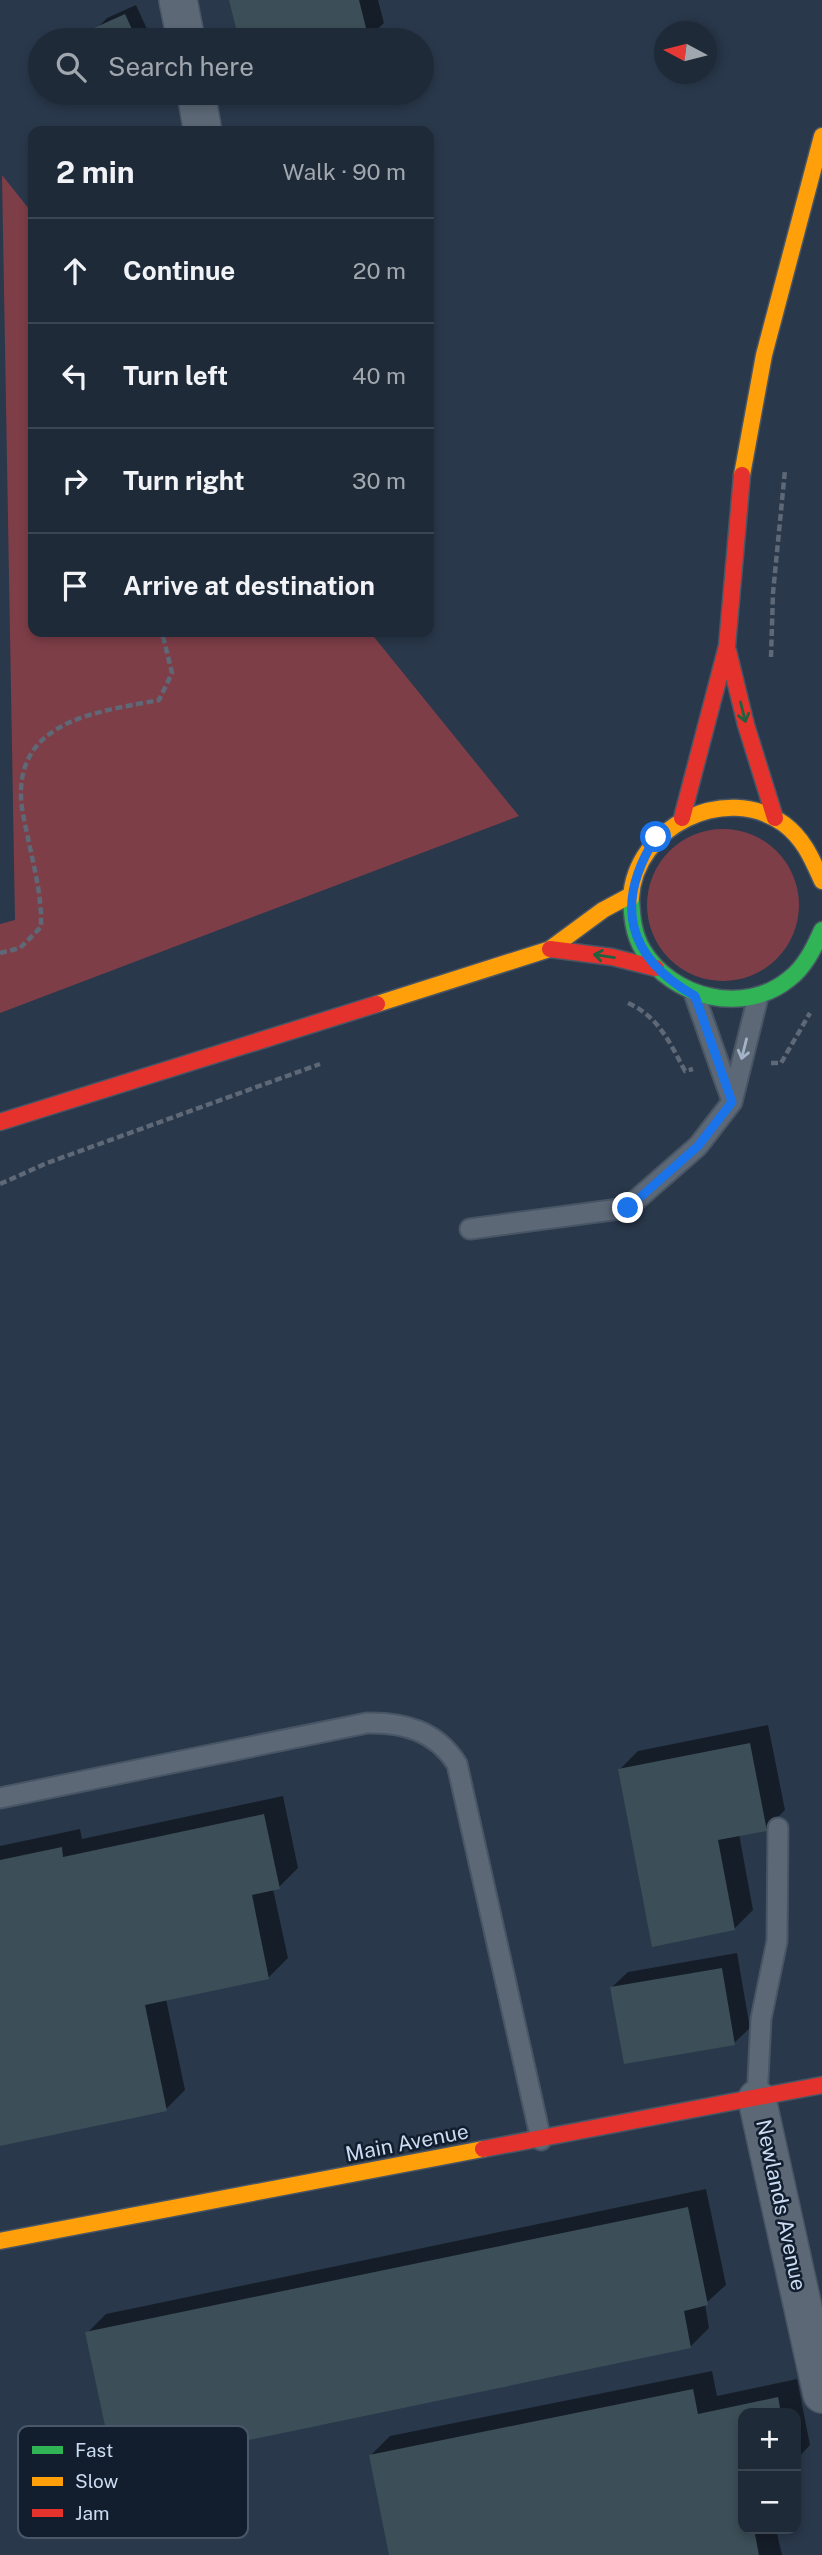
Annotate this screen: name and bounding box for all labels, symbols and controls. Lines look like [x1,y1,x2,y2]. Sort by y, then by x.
north arrow [654,21,717,84]
search box [28,28,434,105]
icon: search [52,48,90,86]
text: Search here [108,51,254,82]
text: 2 min [56,154,135,190]
text: Walk · 90 m [283,158,406,185]
icon: ahead [56,252,94,290]
text: Continue [123,255,235,286]
text: 20 m [353,257,406,284]
icon: left [56,357,94,395]
text: Turn left [123,360,228,391]
text: 40 m [352,362,406,389]
icon: right [56,462,94,500]
text: Turn right [123,465,245,496]
text: 30 m [352,467,406,494]
icon: arrive [56,567,94,605]
text: Arrive at destination [123,570,375,601]
one-way arrow [736,700,750,723]
route start [640,821,671,852]
one-way arrow [593,950,615,963]
one-way arrow [737,1037,750,1060]
route end [612,1192,643,1223]
street label: Newlands Avenue [751,2117,812,2293]
street label: Main Avenue [343,2118,471,2167]
map controls [738,2408,801,2534]
button: + [738,2408,801,2471]
legend [18,2426,248,2538]
text: Fast [75,2439,113,2461]
text: Slow [75,2470,119,2492]
button: − [738,2471,801,2534]
text: Jam [75,2502,109,2524]

